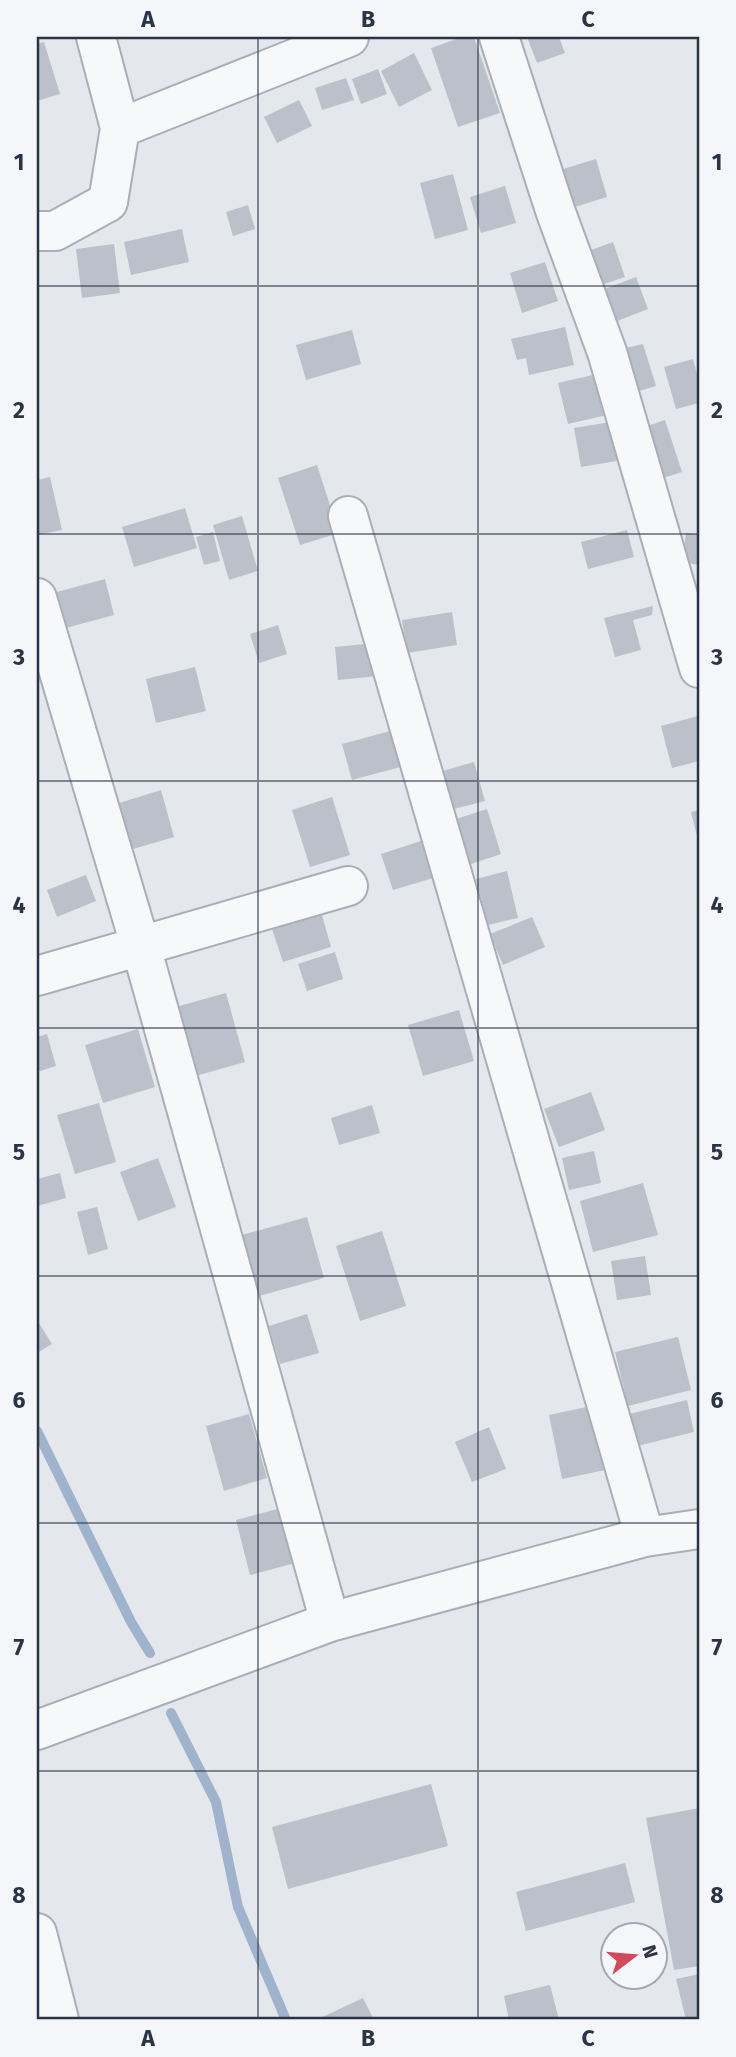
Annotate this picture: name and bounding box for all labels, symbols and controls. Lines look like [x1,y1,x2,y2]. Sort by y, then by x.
text: A [140,5,155,33]
text: B [361,5,375,33]
text: C [581,5,595,33]
text: 1 [14,148,24,176]
text: 1 [712,148,722,176]
text: 2 [13,396,25,424]
text: 2 [711,396,723,424]
text: 3 [12,643,25,671]
text: 3 [710,643,723,671]
text: 4 [13,891,26,919]
text: 4 [711,891,724,919]
text: 5 [13,1138,25,1166]
text: 5 [711,1138,723,1166]
text: 6 [13,1386,26,1414]
text: 6 [711,1386,724,1414]
text: 7 [14,1633,25,1661]
text: 7 [712,1633,723,1661]
text: 8 [12,1881,26,1909]
text: 8 [710,1881,724,1909]
north arrow [600,1920,670,1990]
text: N [637,1942,663,1961]
text: A [140,2024,155,2052]
text: B [361,2024,375,2052]
text: C [581,2024,595,2052]

